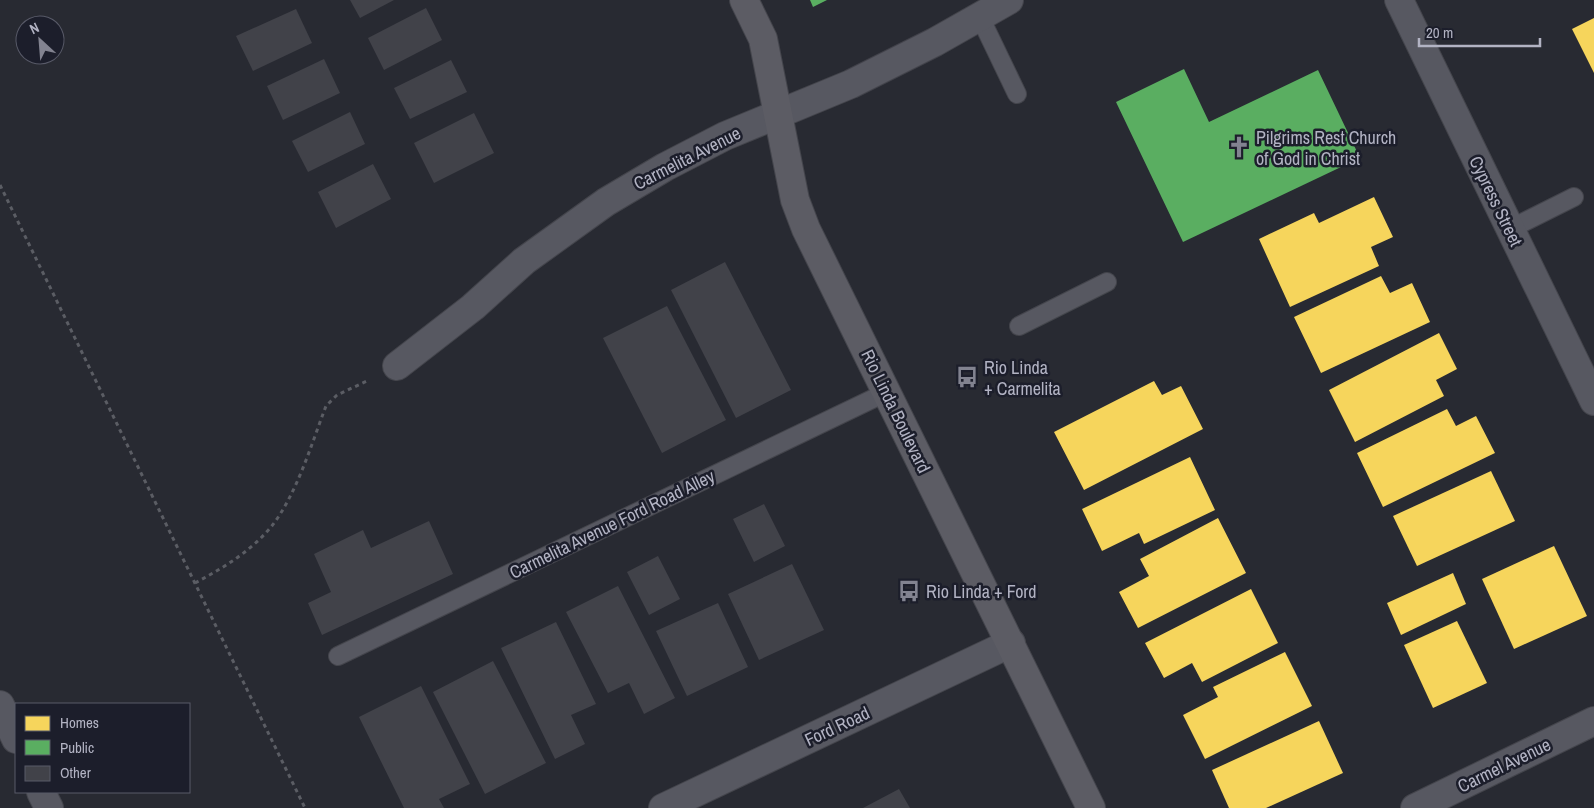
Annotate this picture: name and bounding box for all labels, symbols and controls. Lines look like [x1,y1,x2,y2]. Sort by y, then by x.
north arrow [15,15,65,65]
scale bar [1419,15,1540,47]
text: N [27,18,42,38]
text: 20 m [1426,22,1453,43]
street label: Carmelita Avenue [629,120,745,196]
place label: Pilgrims Rest Church of God in Christ [1256,125,1396,171]
church icon: Pilgrims Rest Church of God in Christ [1226,134,1252,160]
street label: Cypress Street [1463,152,1529,250]
street label: Rio Linda Boulevard [855,345,937,477]
place label: Rio Linda + Carmelita [984,355,1061,401]
bus stop icon: Rio Linda + Carmelita [954,364,980,390]
street label: Carmelita Avenue Ford Road Alley [505,463,719,585]
bus stop icon: Rio Linda + Ford [896,578,922,604]
place label: Rio Linda + Ford [926,579,1036,604]
street label: Ford Road [800,700,874,752]
legend [15,703,190,793]
text: Homes [60,712,99,733]
street label: Carmel Avenue [1453,732,1555,798]
text: Public [60,737,94,758]
text: Other [60,762,91,783]

